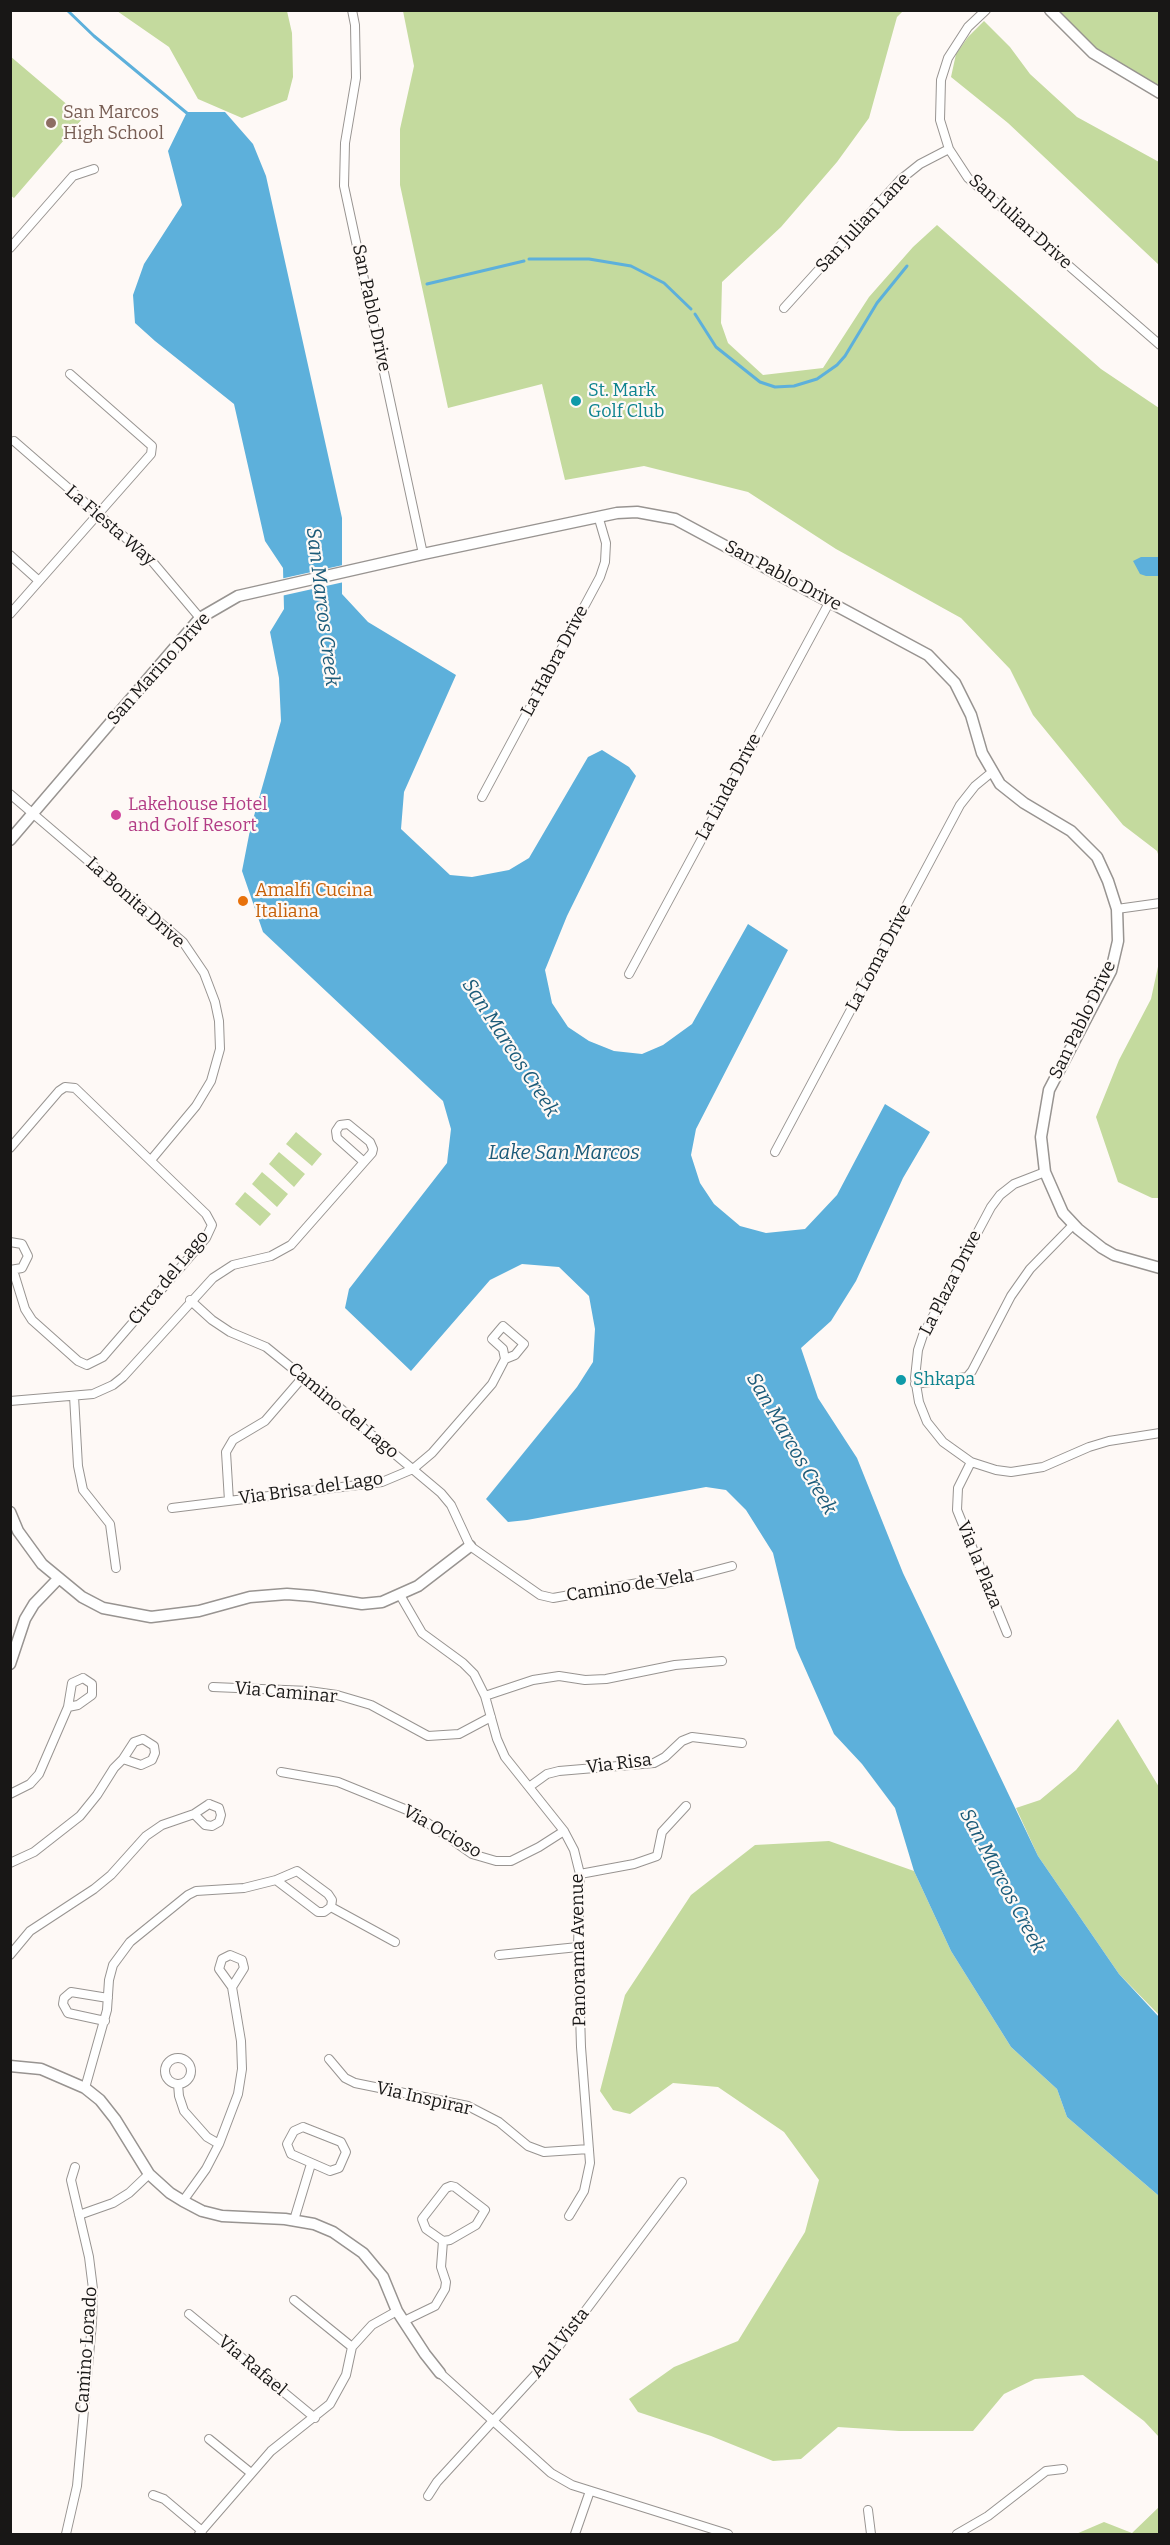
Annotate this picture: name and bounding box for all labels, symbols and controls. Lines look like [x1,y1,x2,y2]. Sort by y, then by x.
place label: San Marcos High School [63,102,164,144]
marker: San Marcos High School [44,116,58,130]
street label: San Julian Lane [811,169,915,277]
street label: San Julian Drive [964,170,1076,274]
street label: San Pablo Drive [347,243,395,373]
place label: St. Mark Golf Club [588,380,664,422]
marker: St. Mark Golf Club [569,394,583,408]
street label: La Fiesta Way [61,481,159,571]
water label: San Marcos Creek [300,526,344,688]
street label: San Pablo Drive [721,536,845,616]
street label: La Habra Drive [517,602,593,720]
street label: San Marino Drive [103,608,215,730]
street label: La Linda Drive [692,730,766,844]
place label: Lakehouse Hotel and Golf Resort [128,794,267,836]
marker: Lakehouse Hotel and Golf Resort [109,808,123,822]
street label: La Bonita Drive [81,853,189,953]
place label: Amalfi Cucina Italiana [255,880,373,922]
marker: Amalfi Cucina Italiana [236,894,250,908]
street label: La Loma Drive [842,901,916,1015]
street label: San Pablo Drive [1045,957,1121,1083]
water label: San Marcos Creek [456,974,564,1122]
water label: Lake San Marcos [488,1141,640,1165]
street label: Circa del Lago [124,1226,214,1330]
street label: La Plaza Drive [915,1227,987,1339]
street label: Camino del Lago [283,1358,403,1464]
water label: San Marcos Creek [741,1369,841,1519]
place label: Shkapa [913,1369,975,1391]
marker: Shkapa [894,1373,908,1387]
street label: Via Brisa del Lago [237,1468,385,1510]
street label: Via la Plaza [952,1518,1006,1612]
street label: Camino de Vela [565,1565,695,1607]
street label: Via Caminar [234,1678,338,1708]
street label: Via Risa [585,1749,653,1779]
street label: Via Ocioso [399,1801,485,1863]
water label: San Marcos Creek [954,1805,1050,1957]
street label: Panorama Avenue [567,1873,591,2027]
street label: Via Inspirar [374,2077,474,2121]
street label: Camino Lorado [72,2286,102,2414]
street label: Azul Vista [526,2304,594,2382]
street label: Via Rafael [213,2331,291,2401]

